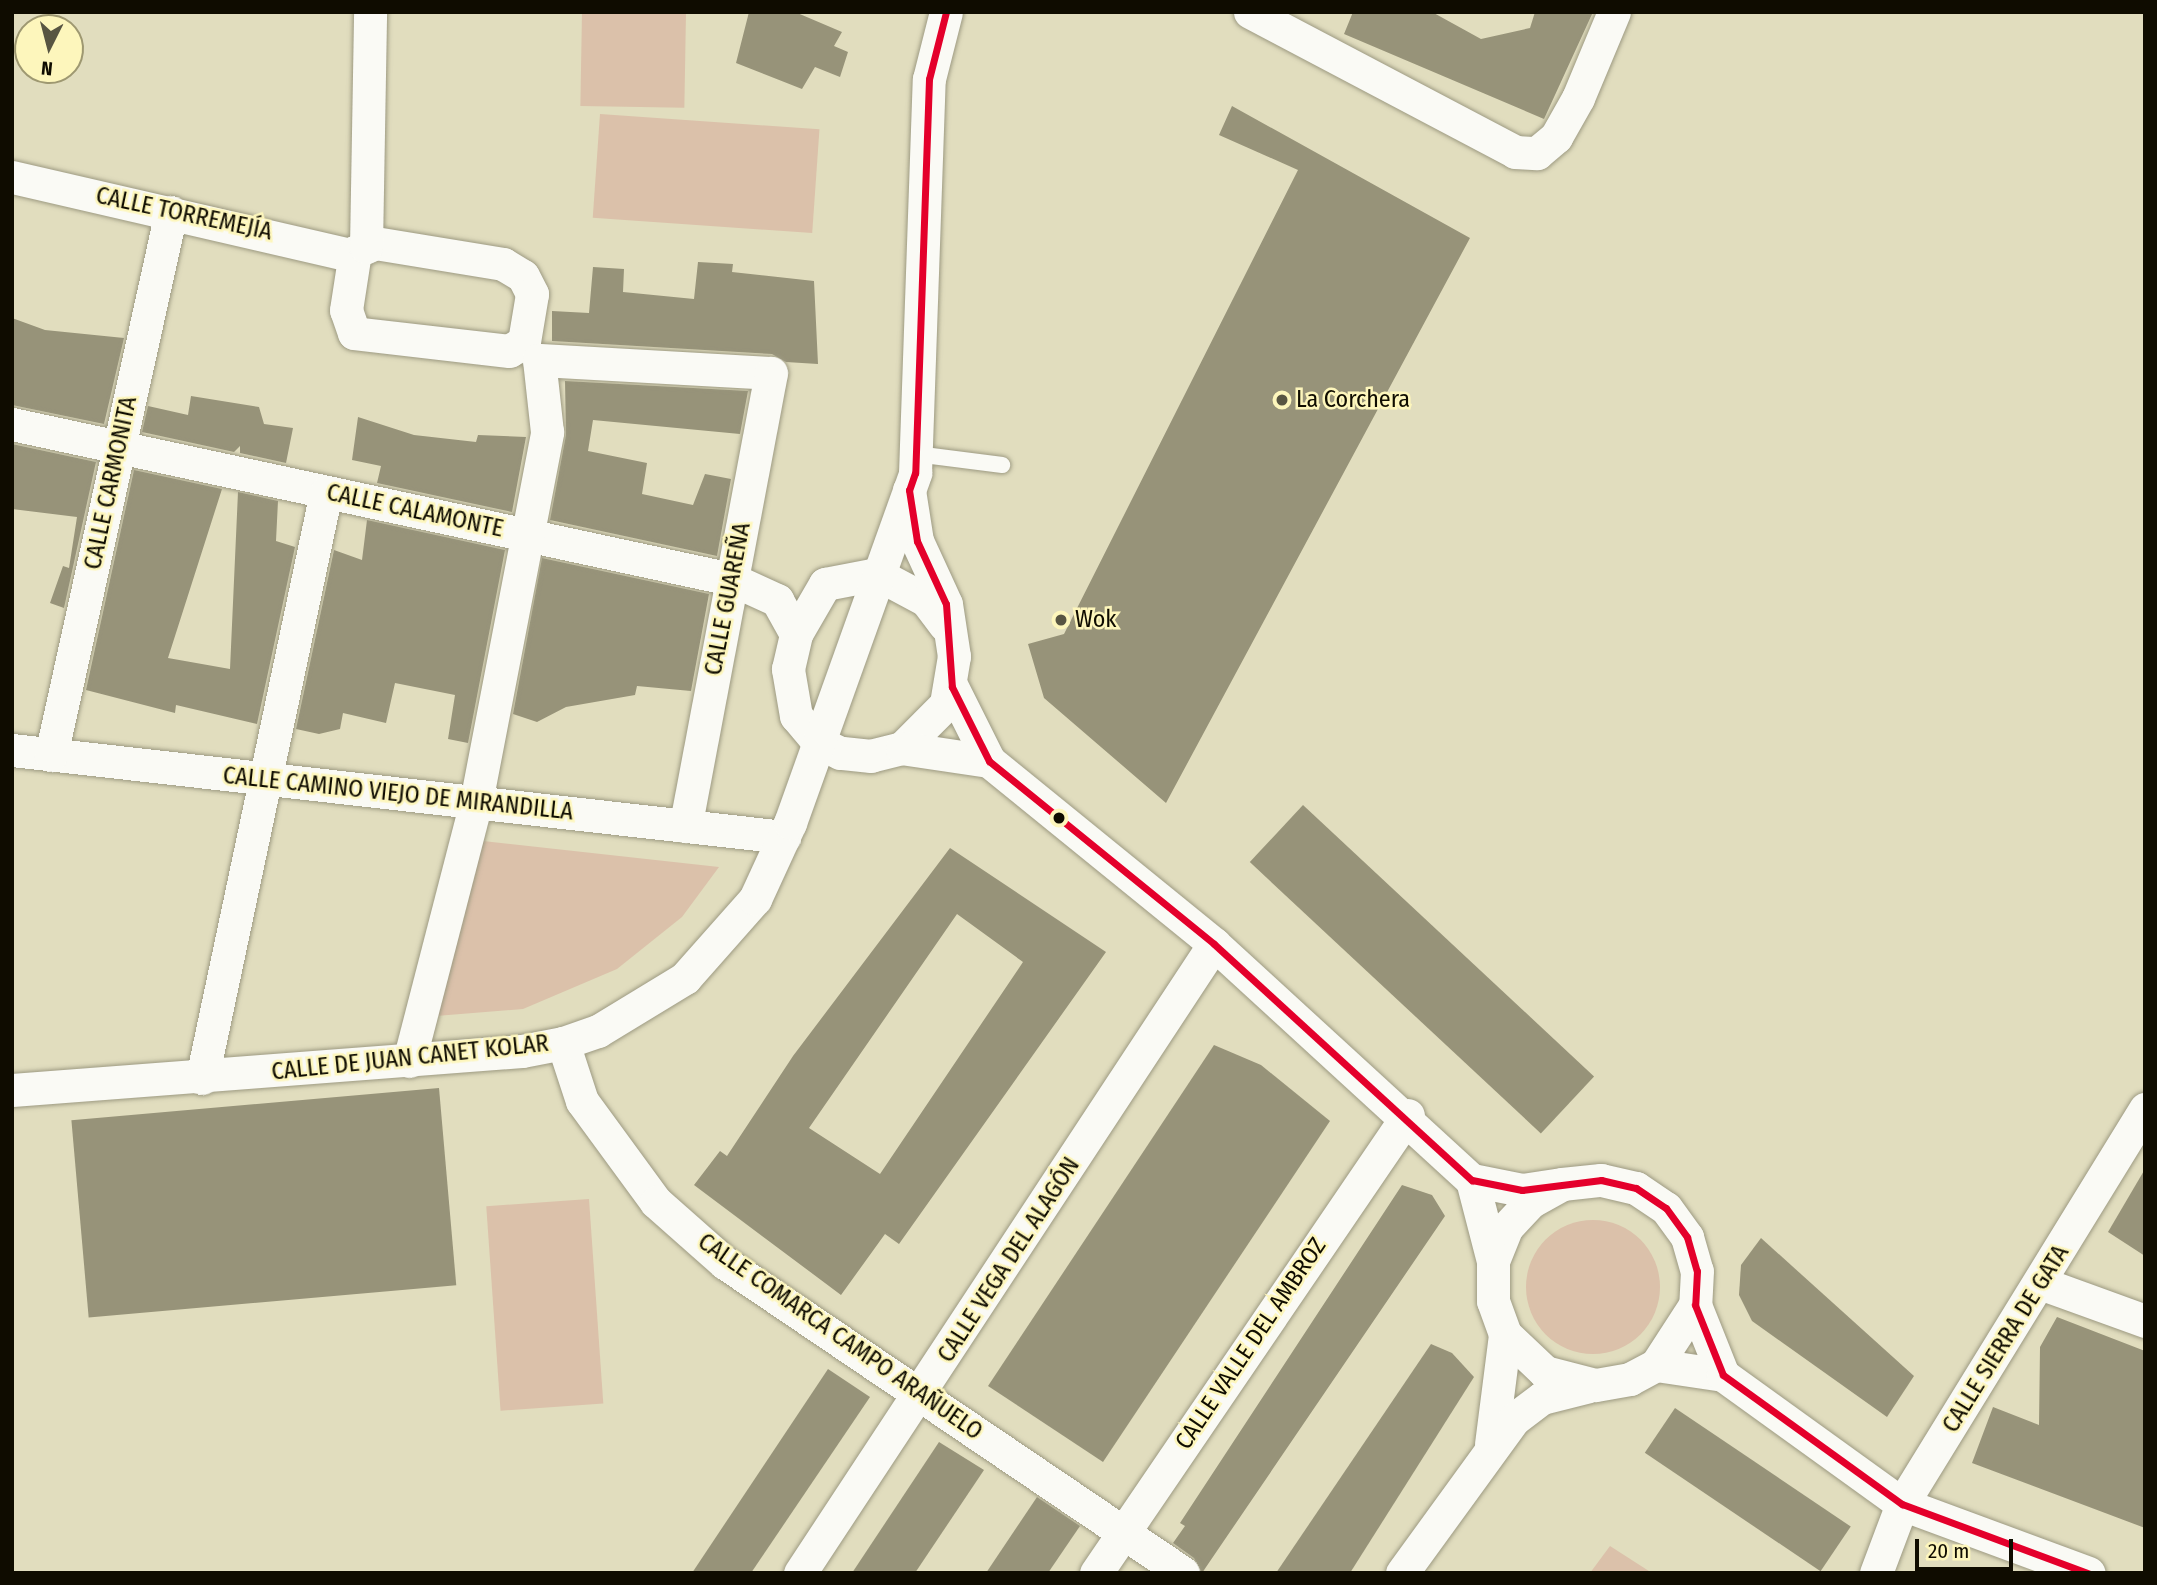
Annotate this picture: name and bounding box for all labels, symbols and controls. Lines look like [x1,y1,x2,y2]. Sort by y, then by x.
north arrow [14,14,84,84]
text: N [40,56,54,80]
street label: CALLE TORREMEJÍA [93,181,275,247]
place label: La Corchera [1296,386,1410,414]
marker: La Corchera [1274,392,1290,408]
street label: CALLE CARMONITA [79,394,143,572]
street label: CALLE CALAMONTE [324,478,506,544]
street label: CALLE GUAREÑA [699,520,757,678]
place label: Wok [1075,606,1117,634]
marker: Wok [1053,612,1069,628]
street label: CALLE CAMINO VIEJO DE MIRANDILLA [222,761,574,827]
unlabelled marker [1052,811,1066,825]
street label: CALLE DE JUAN CANET KOLAR [270,1029,550,1087]
street label: CALLE VEGA DEL ALAGÓN [932,1152,1086,1368]
street label: CALLE COMARCA CAMPO ARAÑUELO [692,1228,988,1446]
street label: CALLE VALLE DEL AMBROZ [1170,1233,1332,1455]
street label: CALLE SIERRA DE GATA [1937,1240,2075,1438]
scale bar [1919,1526,2017,1570]
text: 20 m [1928,1538,1969,1564]

